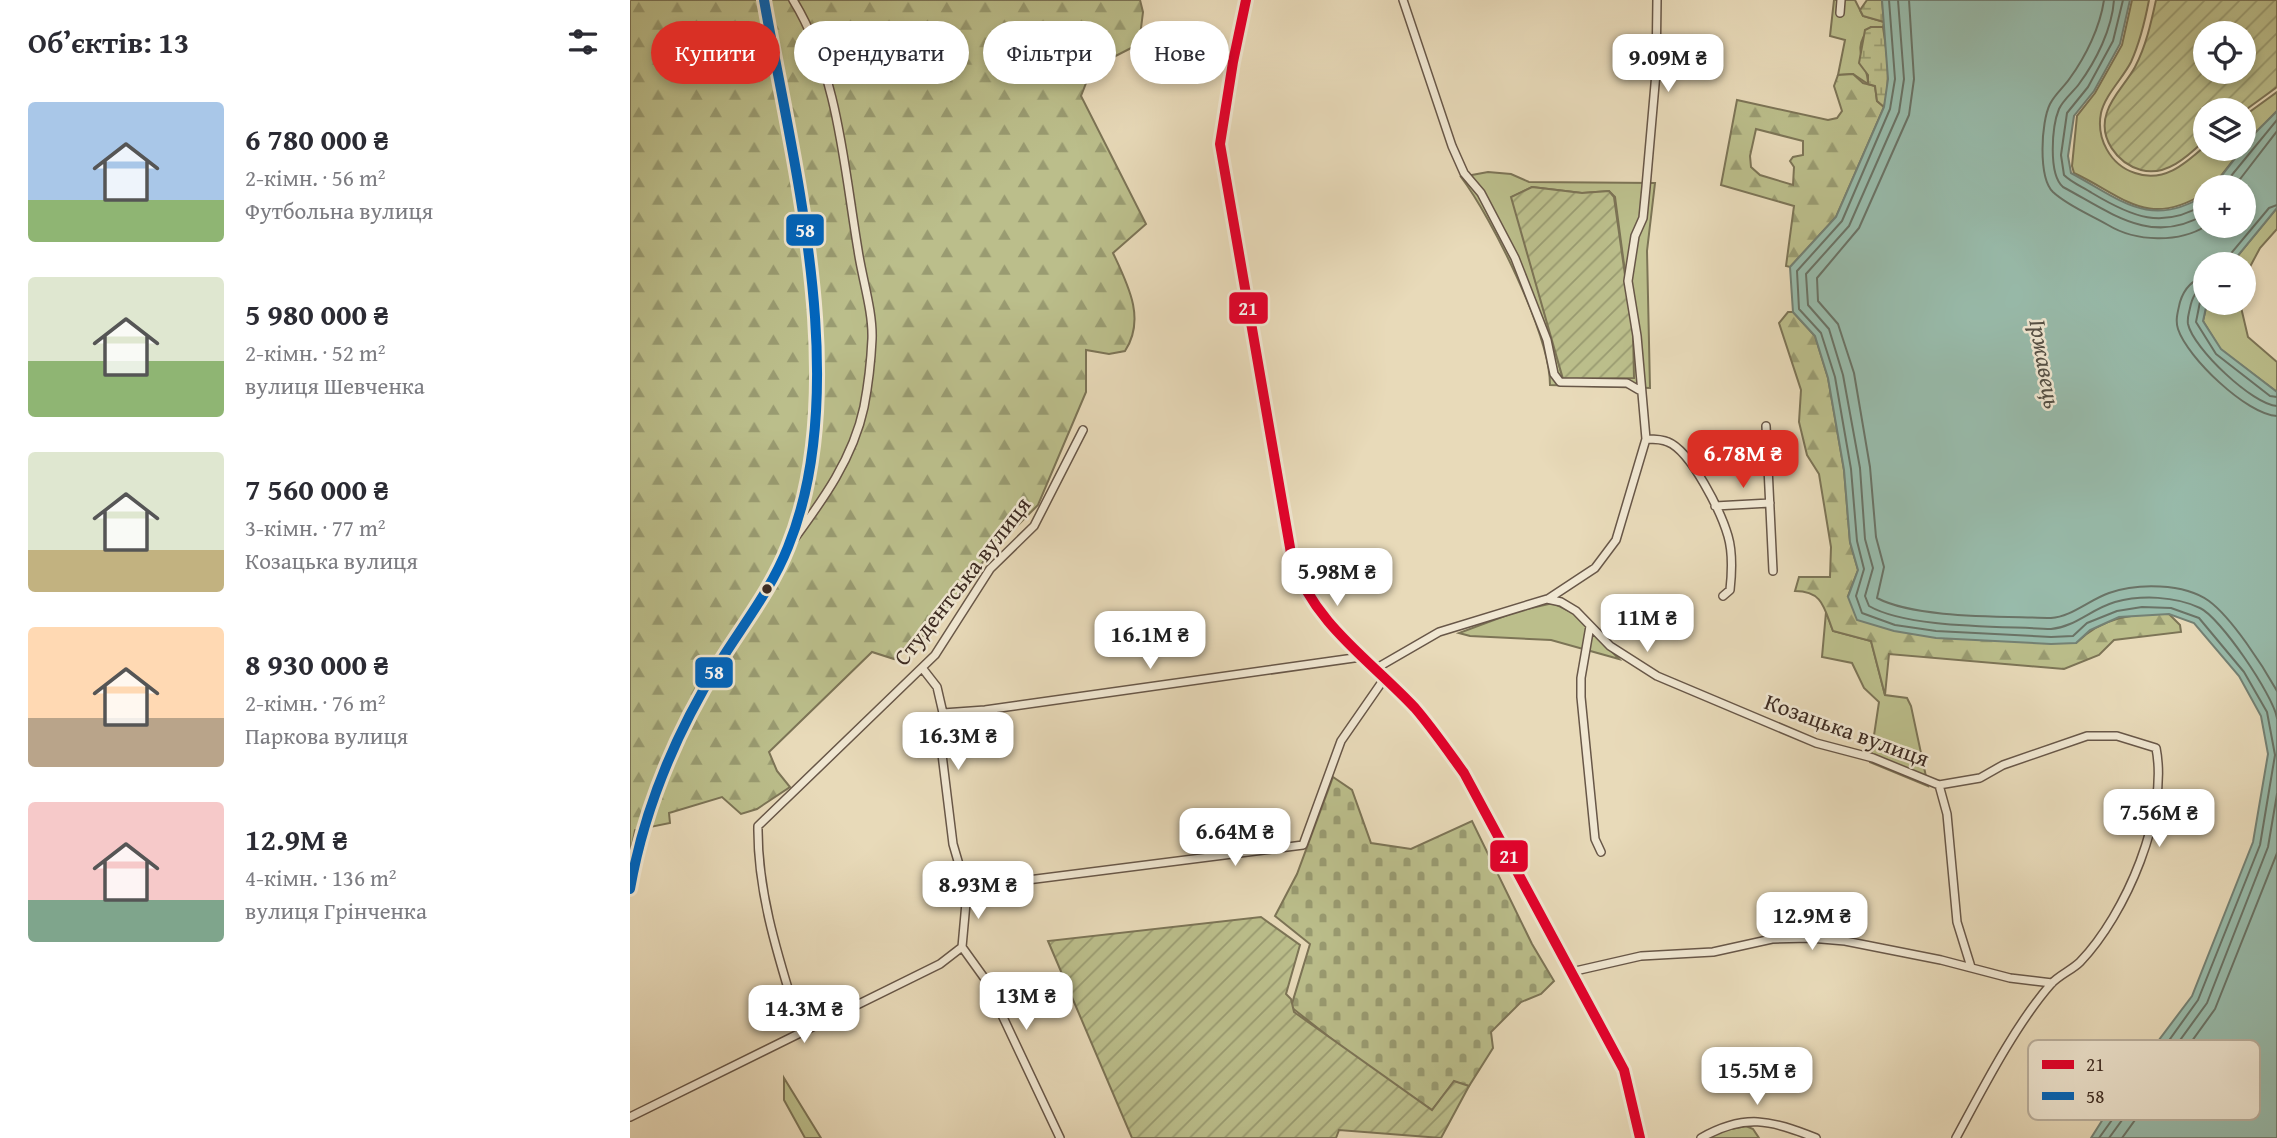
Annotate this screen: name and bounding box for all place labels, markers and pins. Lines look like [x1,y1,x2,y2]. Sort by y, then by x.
pin: 9.09M ₴ [1603,34,1733,94]
pin: 6.78M ₴ [1678,430,1808,490]
pin: 5.98M ₴ [1272,548,1402,608]
unlabelled marker [760,582,774,596]
pin: 11M ₴ [1598,594,1696,654]
pin: 16.1M ₴ [1085,612,1215,671]
pin: 16.3M ₴ [893,712,1023,772]
pin: 7.56M ₴ [2094,790,2224,849]
pin: 6.64M ₴ [1170,808,1300,868]
pin: 8.93M ₴ [913,862,1043,921]
pin: 12.9M ₴ [1747,892,1877,952]
pin: 13M ₴ [977,972,1075,1032]
pin: 14.3M ₴ [739,986,869,1045]
pin: 15.5M ₴ [1692,1048,1822,1107]

